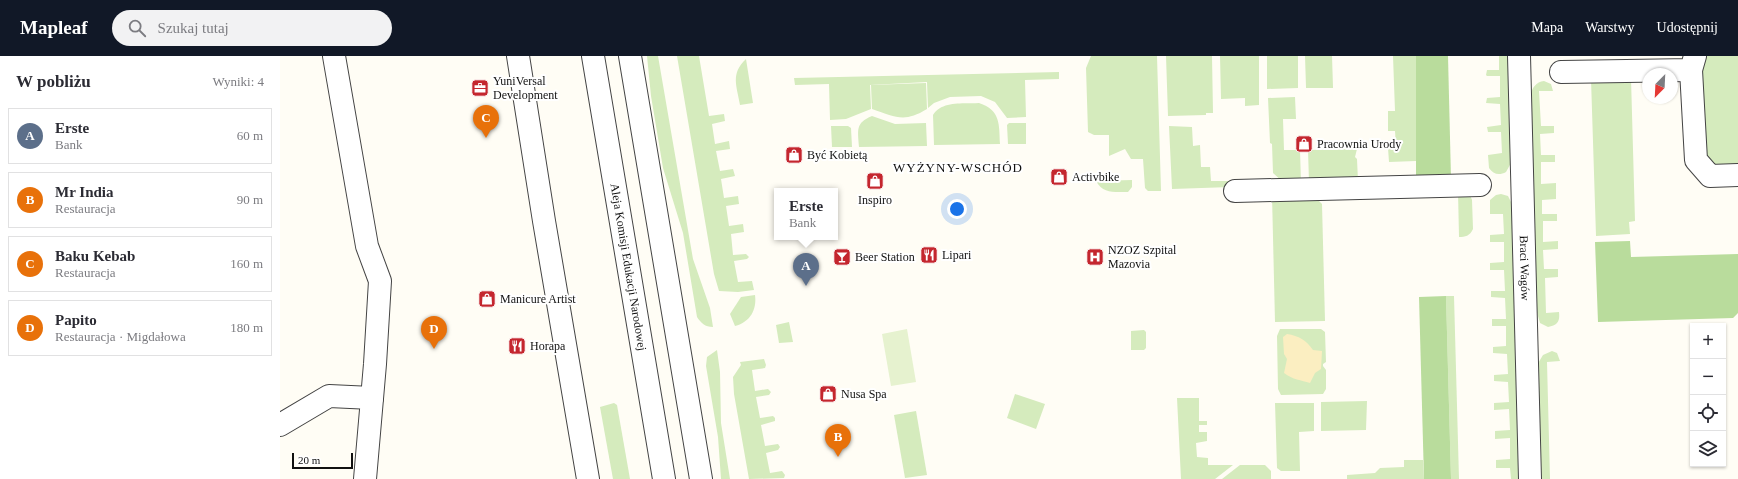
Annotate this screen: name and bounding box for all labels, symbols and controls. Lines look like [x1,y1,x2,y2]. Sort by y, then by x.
search box [112,10,392,46]
text: Mapleaf [20,17,88,38]
icon: search [126,17,148,39]
text: Szukaj tutaj [158,20,229,36]
text: Mapa [1531,20,1563,35]
text: Warstwy [1585,20,1635,35]
text: Udostępnij [1657,20,1718,35]
north arrow [1642,68,1678,104]
text: W pobliżu [16,72,91,91]
text: Wyniki: 4 [212,74,264,89]
place label: YuniVersal Development [493,74,558,102]
office icon: YuniVersal Development [470,78,490,98]
pin: C [473,105,499,138]
text: Erste [55,120,89,136]
text: A [25,128,35,143]
text: 60 m [237,128,263,143]
shop icon: Pracownia Urody [1294,134,1314,154]
text: Bank [55,137,82,152]
place label: Pracownia Urody [1317,137,1401,151]
shop icon: Być Kobietą [784,145,804,165]
place label: Być Kobietą [807,148,868,162]
district label: WYŻYNY-WSCHÓD [893,160,1023,175]
shop icon: Activbike [1049,167,1069,187]
place label: Activbike [1072,170,1119,184]
shop icon: Inspiro [865,171,885,191]
street label: Aleja Komisji Edukacji Narodowej [607,182,649,352]
text: Mr India [55,184,113,200]
popup [774,188,838,240]
text: B [26,192,34,207]
text: 90 m [237,192,263,207]
place label: Inspiro [858,193,892,207]
text: Erste [789,198,823,214]
your location [947,199,967,219]
text: Restauracja [55,201,116,216]
text: Bank [789,215,816,230]
street label: Braci Wagów [1517,235,1532,301]
place label: NZOZ Szpital Mazovia [1108,243,1177,271]
restaurant icon: Lipari [919,245,939,265]
bar icon: Beer Station [832,247,852,267]
hospital icon: NZOZ Szpital Mazovia [1085,247,1105,267]
text: Baku Kebab [55,248,135,264]
place label: Lipari [942,248,972,262]
place label: Beer Station [855,250,915,264]
pin: A [793,253,819,286]
text: C [25,256,35,271]
text: 160 m [230,256,263,271]
text: Restauracja [55,265,116,280]
shop icon: Manicure Artist [477,289,497,309]
place label: Manicure Artist [500,292,576,306]
text: Papito [55,312,97,328]
pin: D [421,316,447,349]
text: D [25,320,35,335]
text: 180 m [230,320,263,335]
map controls [1690,323,1726,467]
button: + [1690,323,1726,359]
text: Restauracja · Migdałowa [55,329,186,344]
restaurant icon: Horapa [507,336,527,356]
place label: Horapa [530,339,566,353]
button: − [1690,359,1726,395]
shop icon: Nusa Spa [818,384,838,404]
place label: Nusa Spa [841,387,887,401]
button: locate [1690,395,1726,431]
pin: B [825,424,851,457]
button: layers [1690,431,1726,467]
scale bar [292,451,353,470]
text: 20 m [298,454,320,466]

